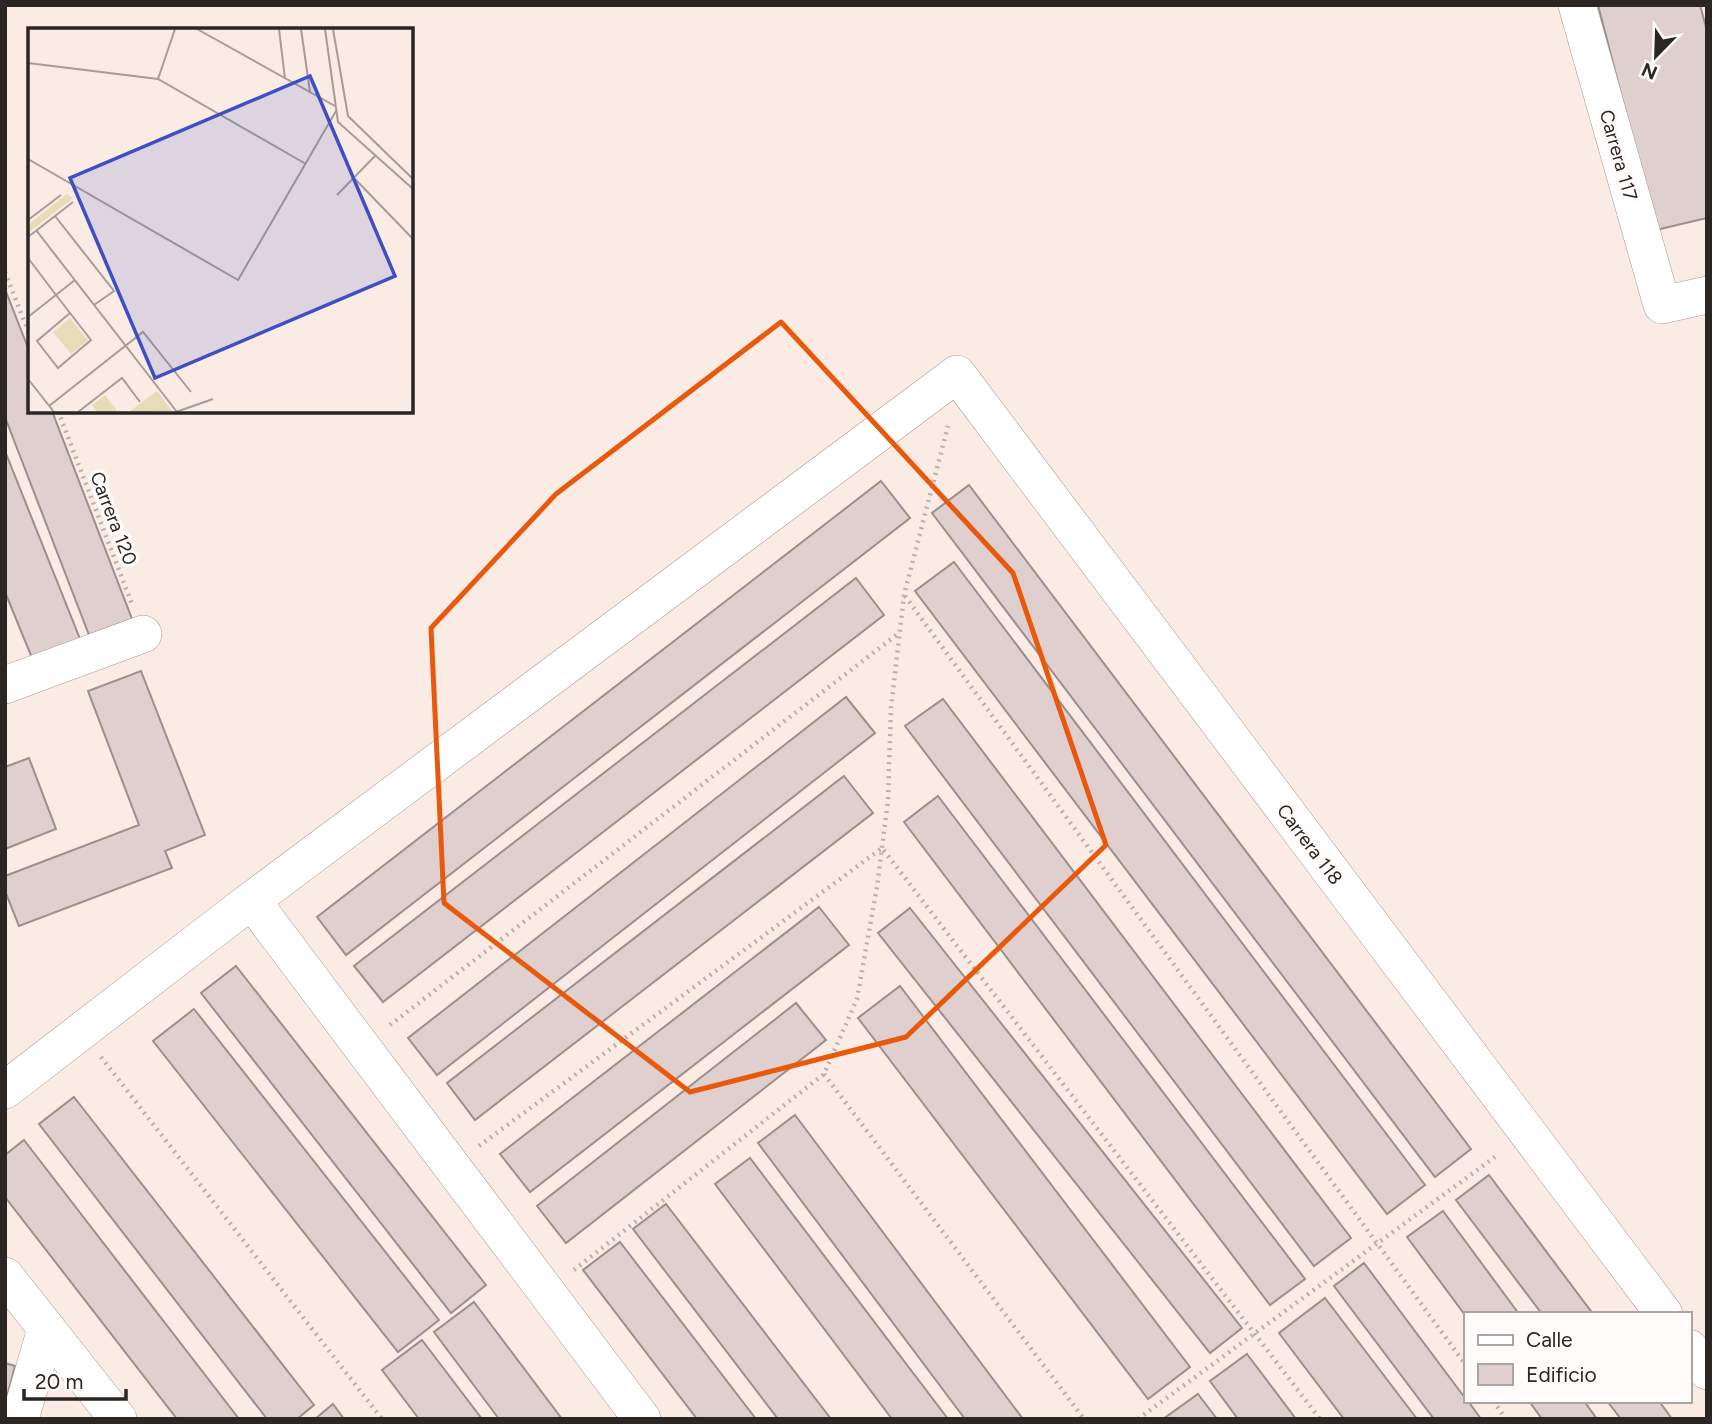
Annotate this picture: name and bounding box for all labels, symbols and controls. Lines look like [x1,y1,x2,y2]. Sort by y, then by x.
north arrow [1621,21,1691,91]
inset map [28,28,413,413]
text: N [1638,58,1661,85]
street label: Carrera 117 [1595,107,1642,203]
street label: Carrera 120 [85,468,142,568]
street label: Carrera 118 [1272,800,1347,889]
legend [1464,1312,1691,1403]
text: Calle [1526,1327,1573,1352]
scale bar [24,1358,126,1402]
text: Edificio [1526,1362,1597,1387]
text: 20 m [35,1369,83,1394]

